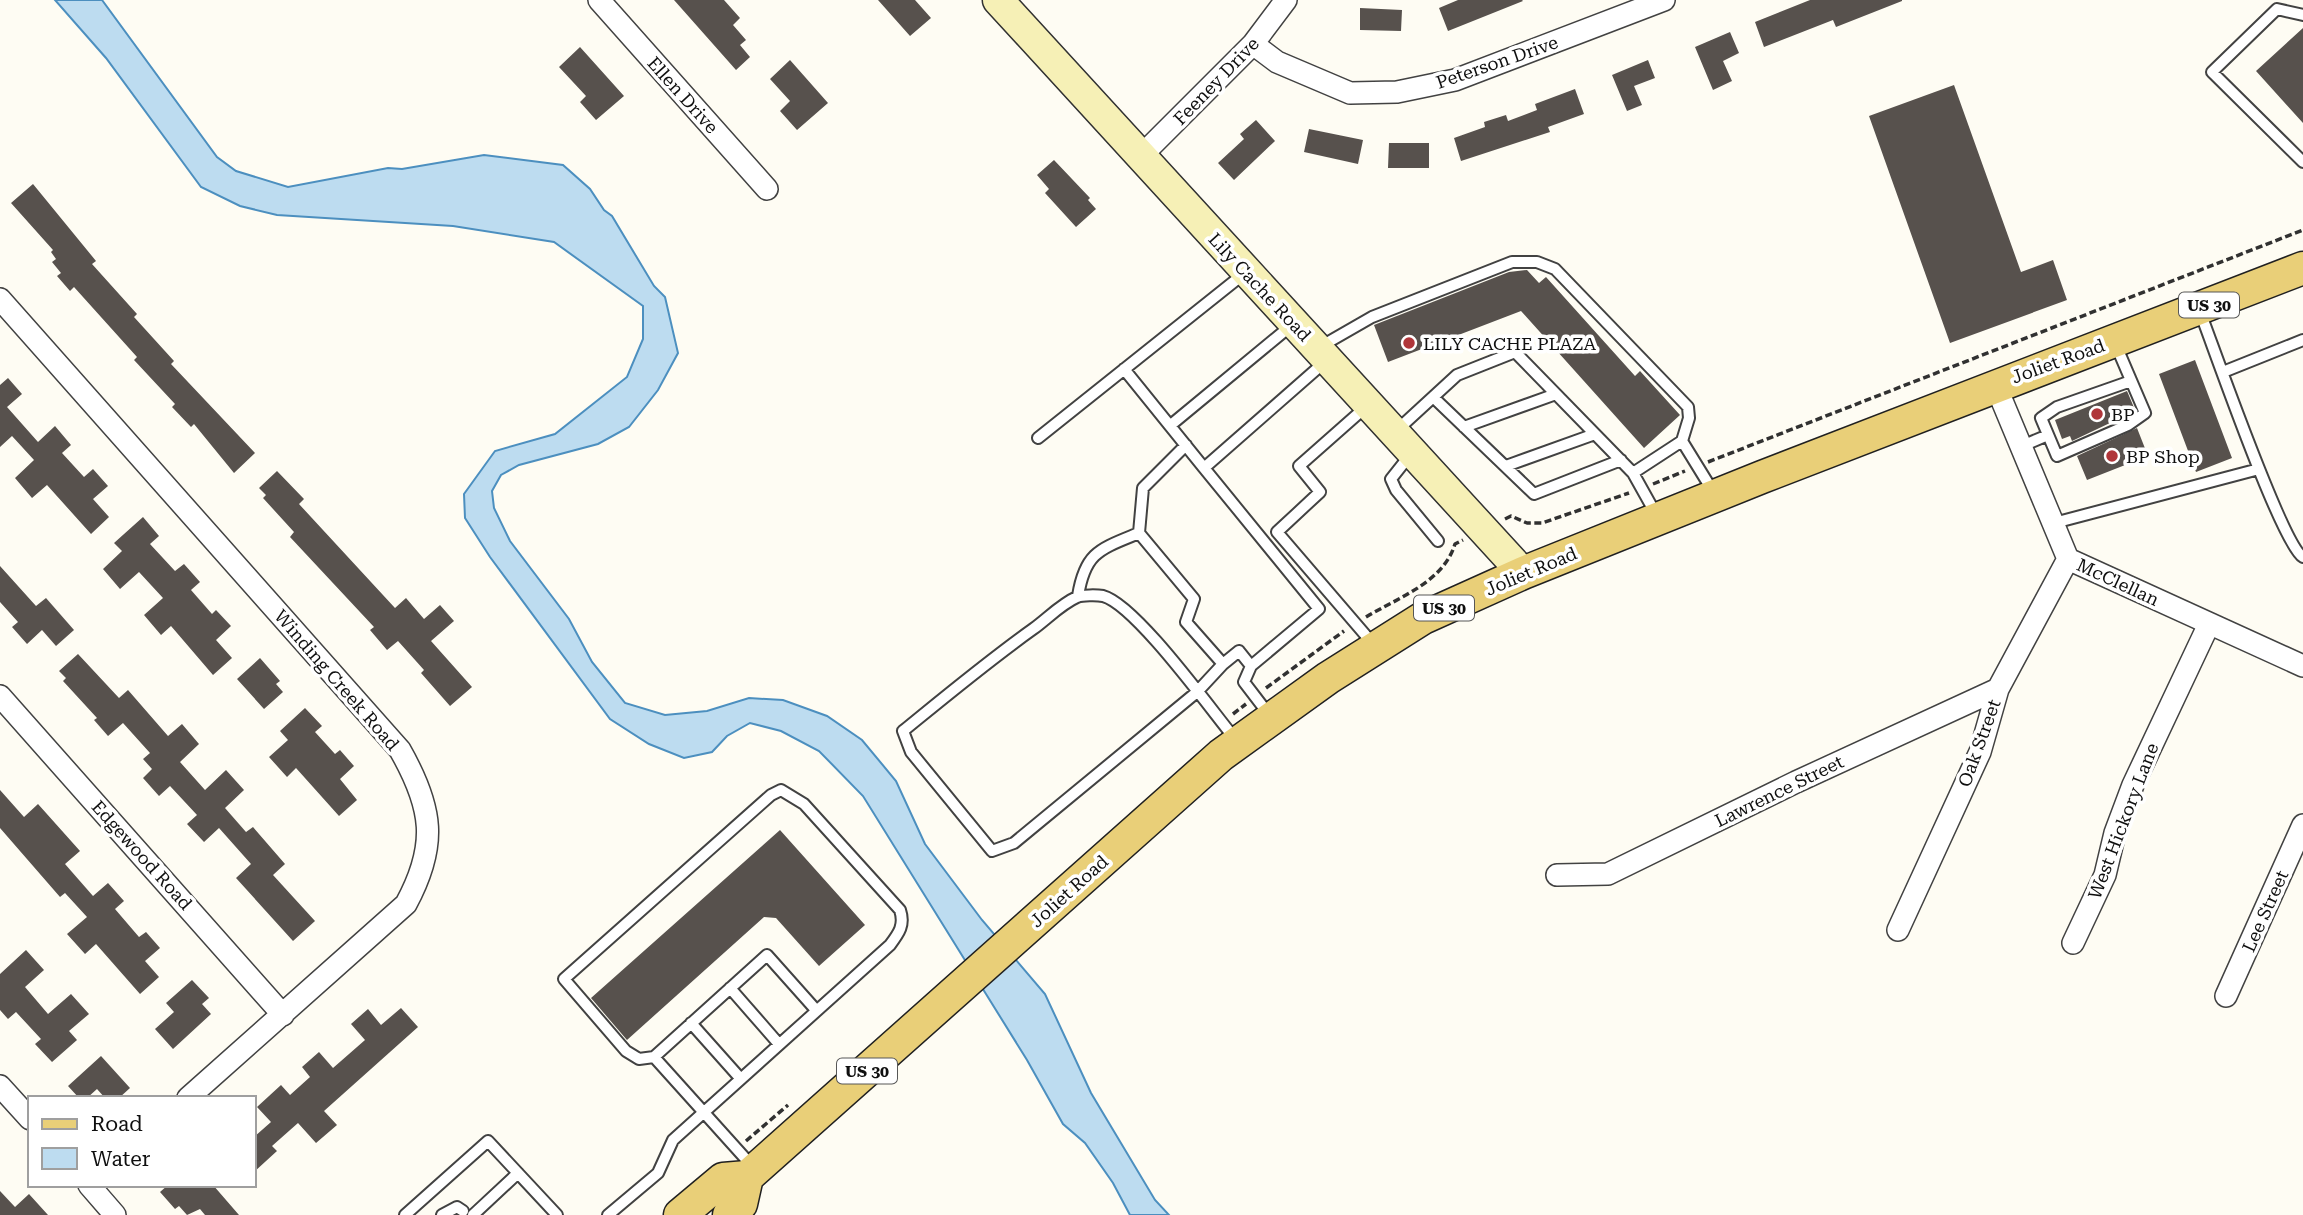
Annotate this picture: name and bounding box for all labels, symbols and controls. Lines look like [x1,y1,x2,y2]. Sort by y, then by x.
street label: Peterson Drive [1433,31,1561,93]
street label: Feeney Drive [1169,33,1263,129]
street label: Ellen Drive [643,52,723,138]
street label: Lily Cache Road [1204,228,1316,346]
road number: US 30 [2179,292,2239,318]
place label: LILY CACHE PLAZA [1423,333,1597,354]
street label: Joliet Road [2009,334,2108,388]
marker: LILY CACHE PLAZA [1401,335,1417,351]
place label: BP [2111,404,2135,425]
marker: BP [2089,406,2105,422]
place label: BP Shop [2126,446,2200,467]
marker: BP Shop [2104,448,2120,464]
street label: Joliet Road [1482,542,1580,600]
street label: McClellan [2074,554,2163,610]
road number: US 30 [1414,596,1474,621]
street label: Winding Creek Road [270,605,404,755]
street label: Oak Street [1953,696,2005,790]
street label: West Hickory Lane [2084,740,2162,902]
street label: Lawrence Street [1711,751,1847,831]
street label: Edgewood Road [87,796,197,914]
street label: Joliet Road [1026,850,1113,931]
street label: Lee Street [2238,867,2292,955]
road number: US 30 [837,1058,897,1084]
legend [28,1096,256,1187]
text: Road [91,1112,143,1136]
text: Water [91,1147,151,1171]

